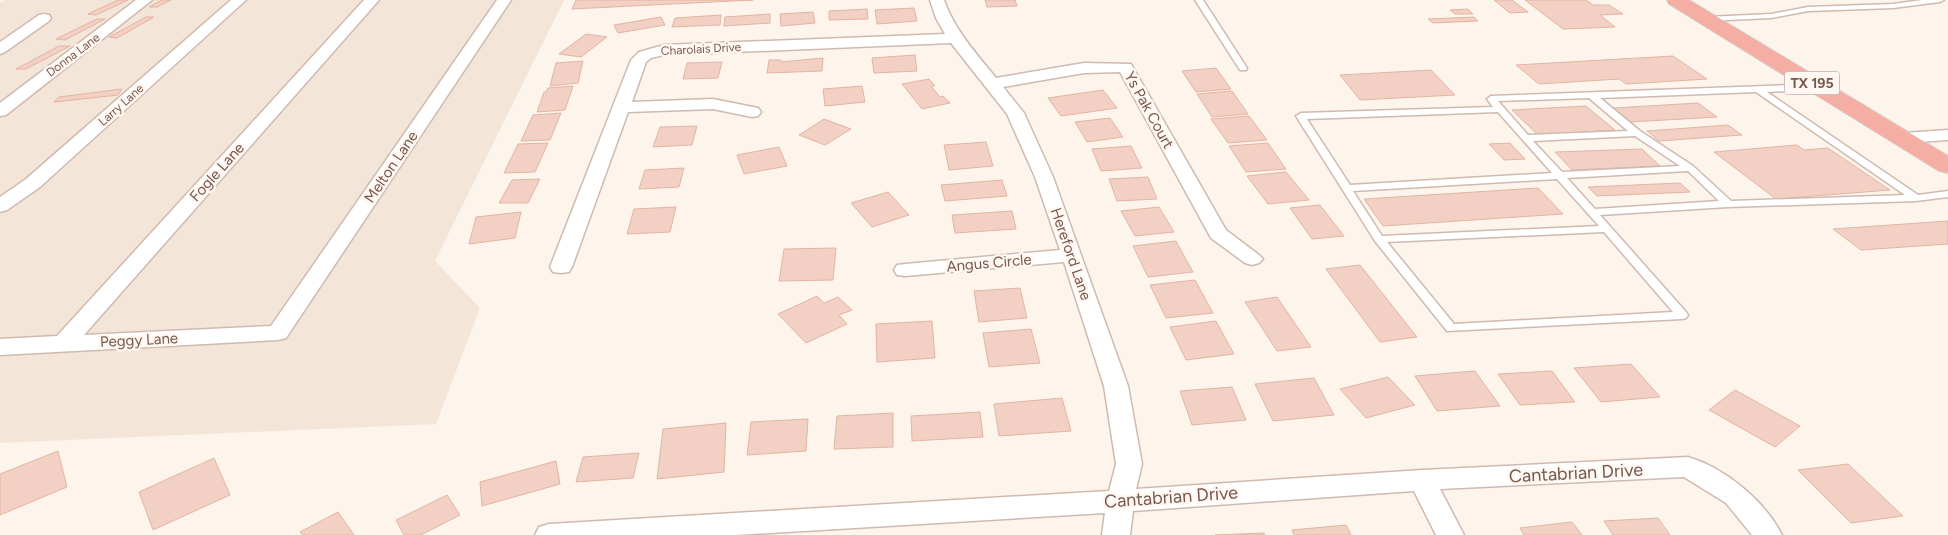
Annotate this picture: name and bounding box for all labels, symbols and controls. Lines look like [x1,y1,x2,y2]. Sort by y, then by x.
street label: Donna Lane [44,30,103,80]
street label: Charolais Drive [661,40,742,58]
street label: Ys Pak Court [1120,68,1178,152]
road number: TX 195 [1784,72,1840,95]
street label: Larry Lane [96,81,147,129]
street label: Melton Lane [360,128,422,206]
street label: Fogle Lane [186,139,248,205]
street label: Hereford Lane [1047,205,1095,303]
street label: Angus Circle [946,250,1032,276]
street label: Peggy Lane [100,329,178,351]
street label: Cantabrian Drive [1508,458,1644,487]
street label: Cantabrian Drive [1103,481,1239,513]

